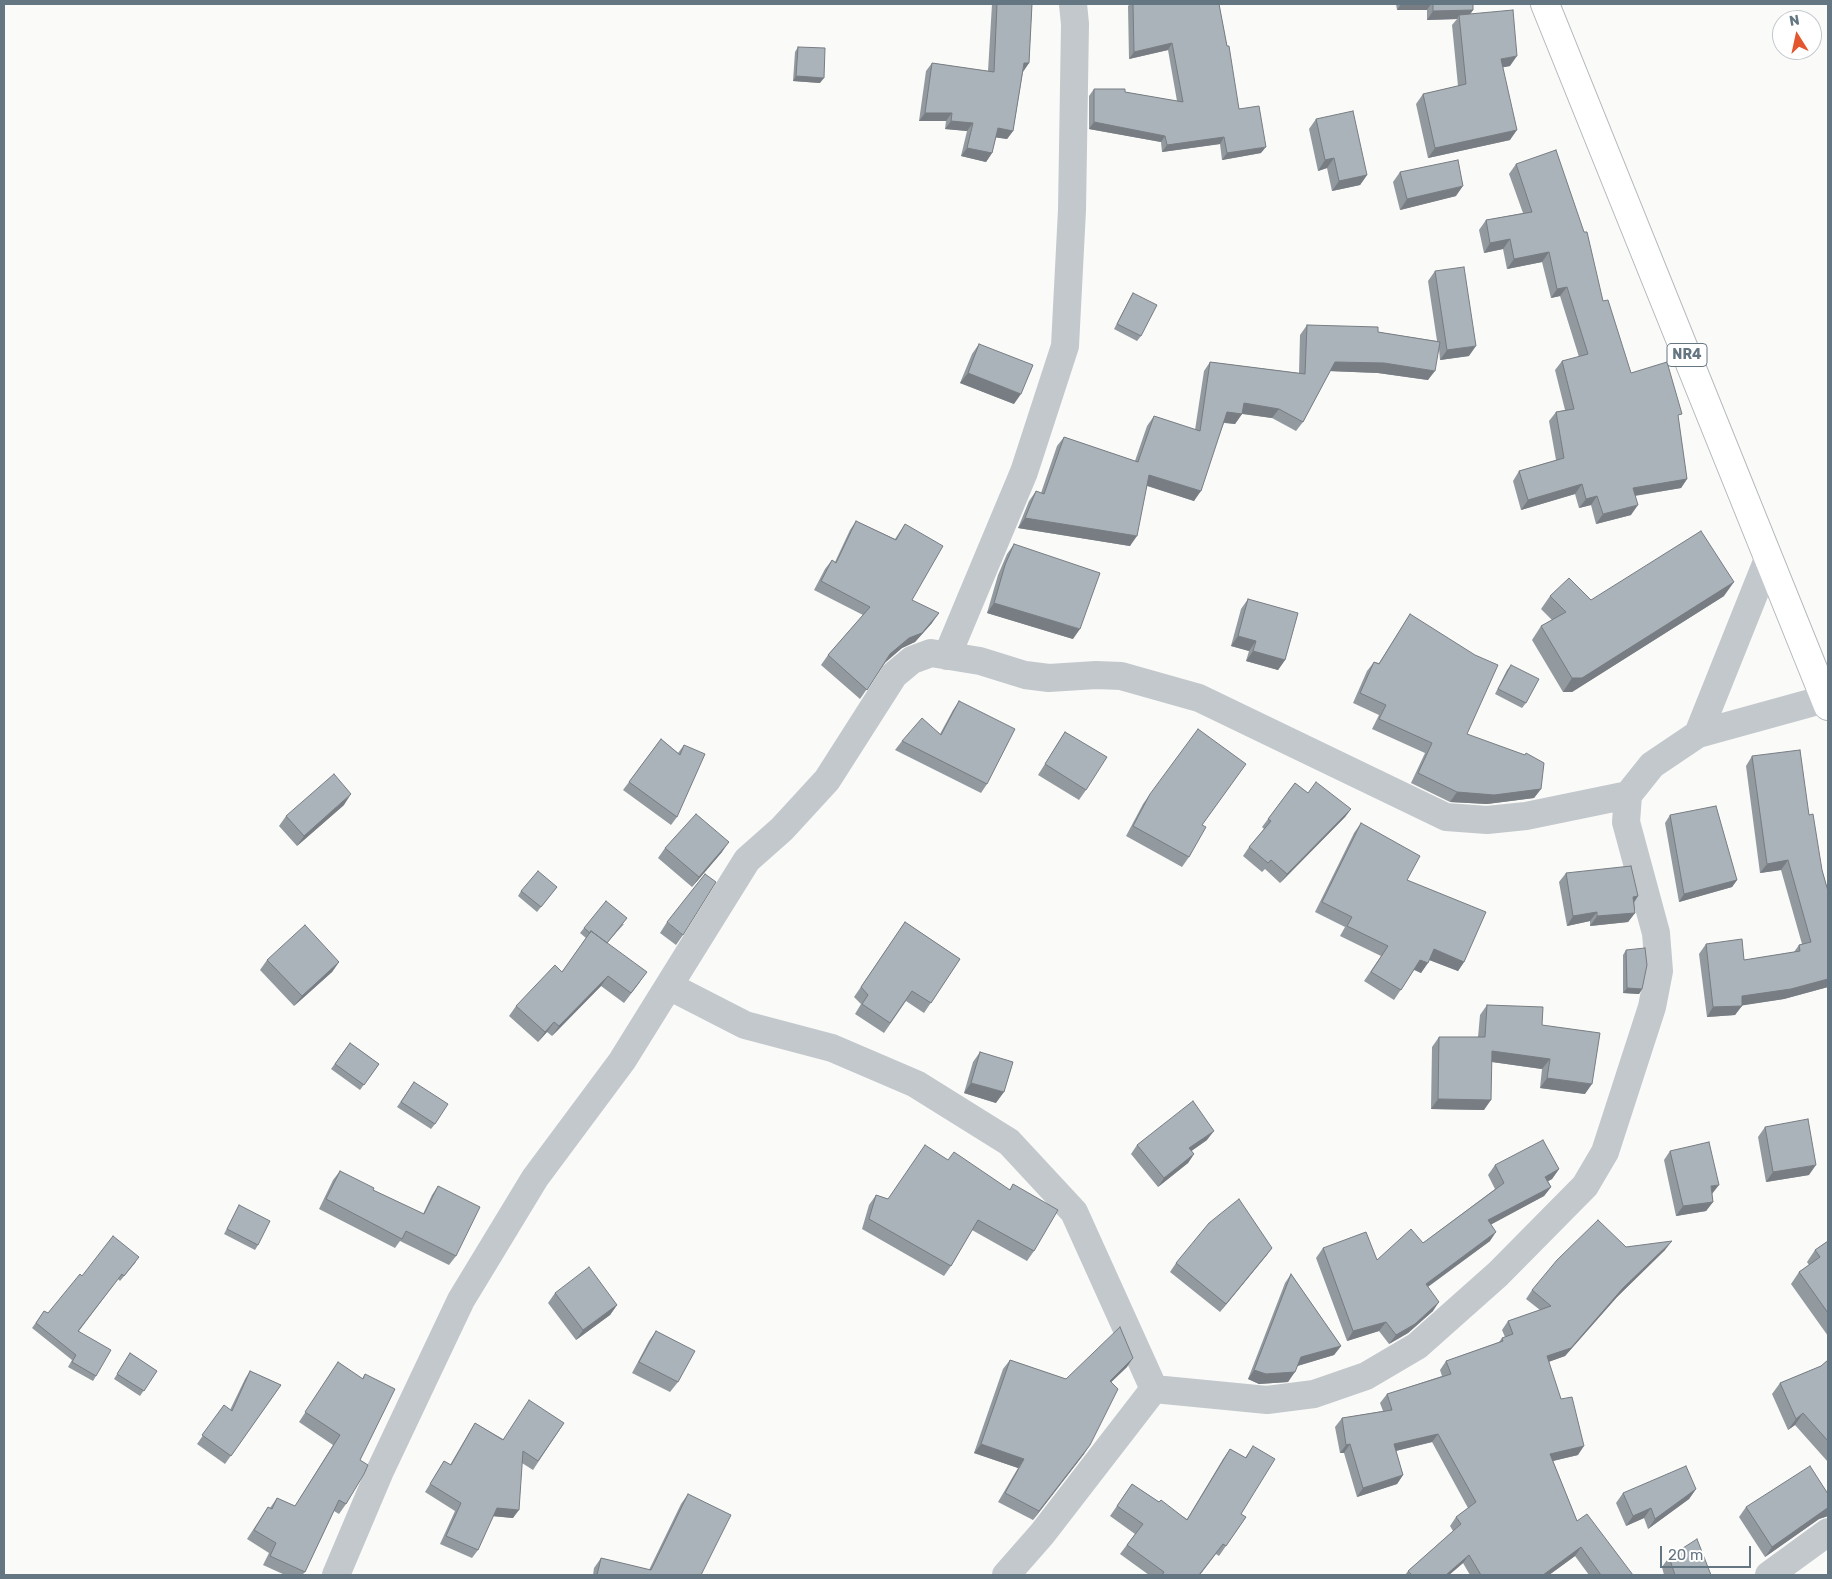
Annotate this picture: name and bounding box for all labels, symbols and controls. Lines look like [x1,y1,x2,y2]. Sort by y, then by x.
north arrow [1772,10,1822,60]
text: N [1788,11,1801,30]
road number: NR4 [1667,344,1707,366]
scale bar [1662,1536,1753,1568]
text: 20 m [1668,1546,1703,1564]

